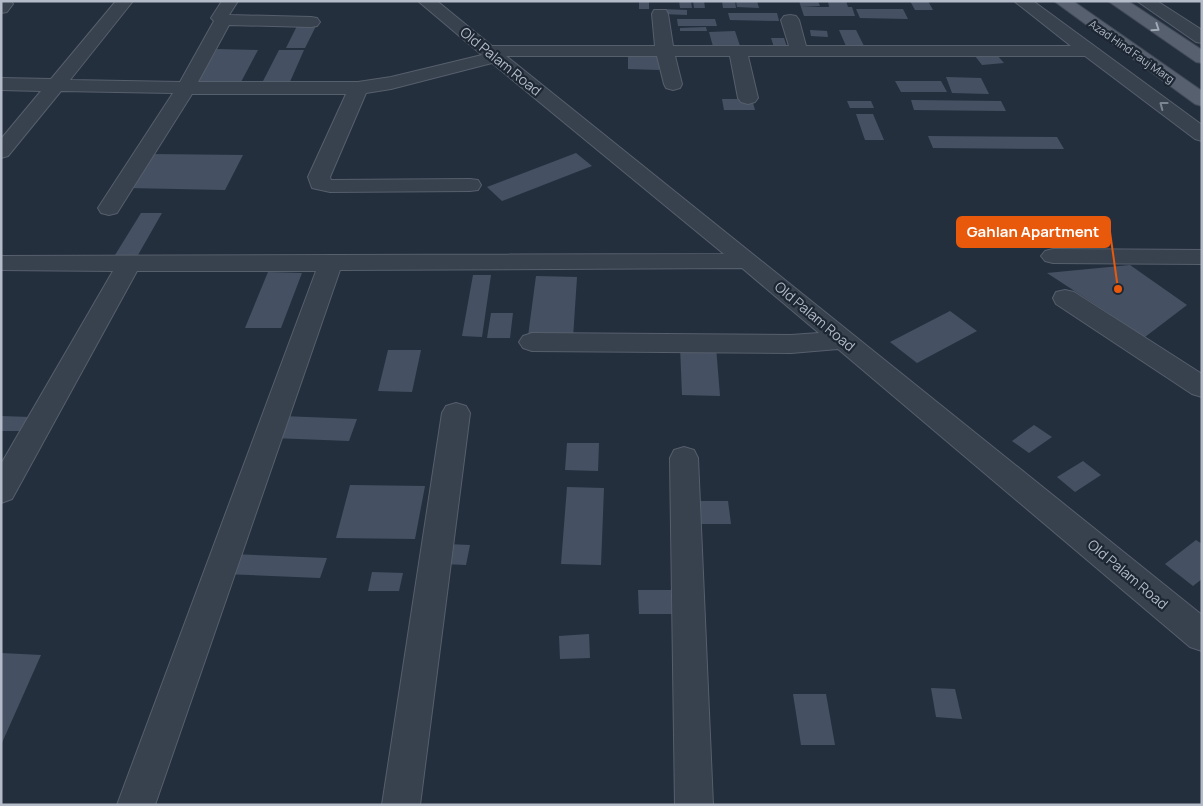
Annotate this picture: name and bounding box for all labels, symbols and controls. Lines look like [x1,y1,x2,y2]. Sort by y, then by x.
street label: Azad Hind Fauj Marg [1086,16,1178,86]
street label: Old Palam Road [456,22,546,100]
one-way arrow [1151,22,1160,31]
one-way arrow [1160,103,1169,111]
callout: Gahlan Apartment [957,217,1110,247]
text: Gahlan Apartment [967,221,1099,242]
street label: Old Palam Road [771,277,859,355]
street label: Old Palam Road [1084,535,1172,613]

